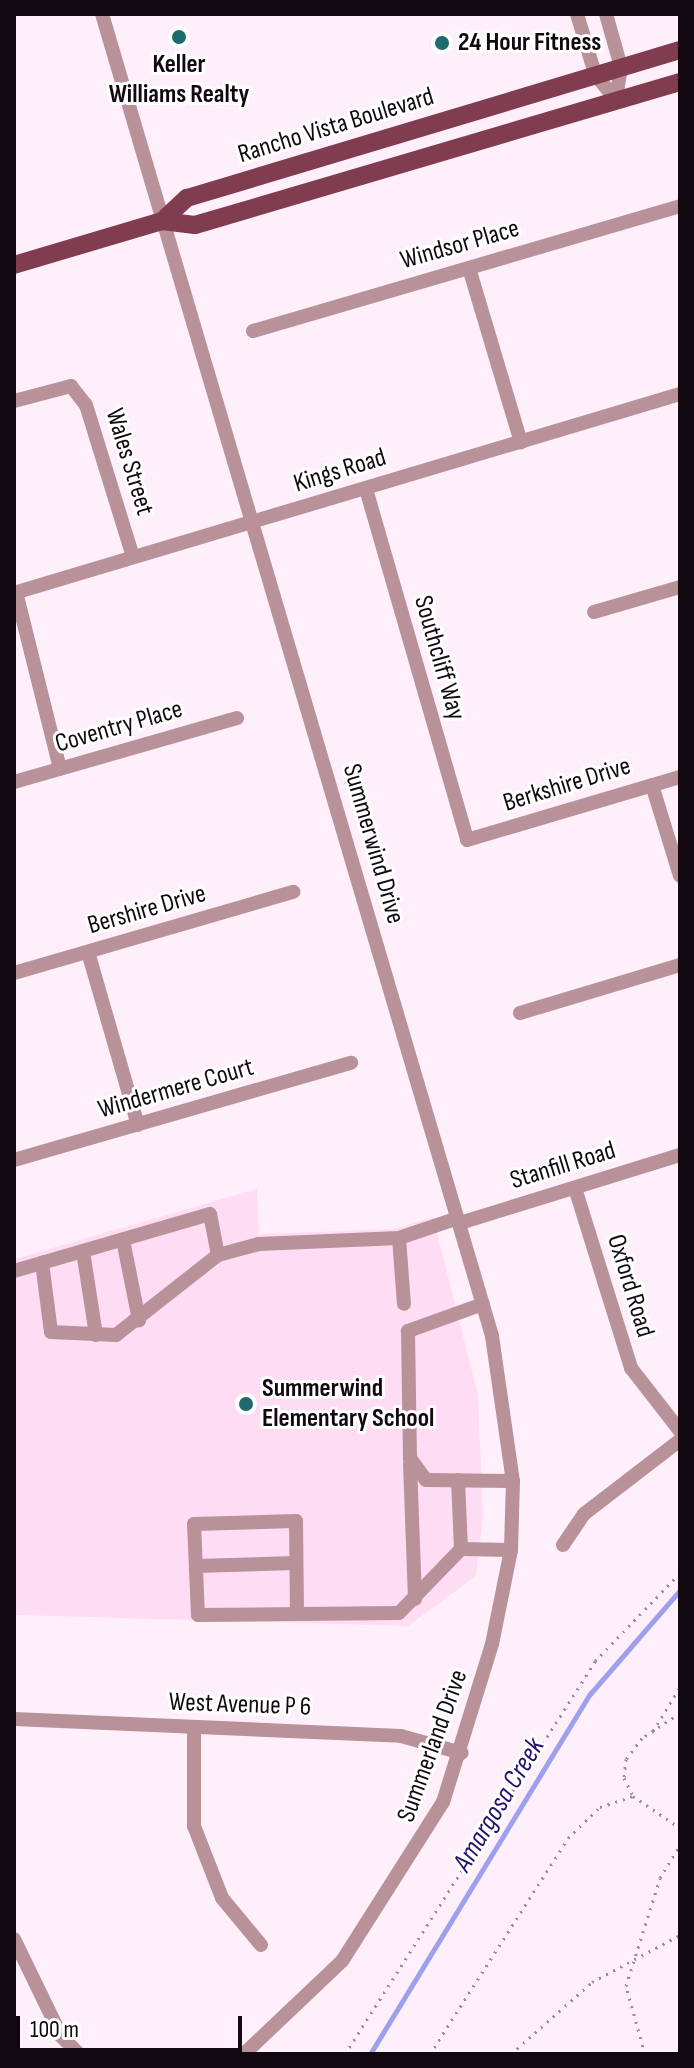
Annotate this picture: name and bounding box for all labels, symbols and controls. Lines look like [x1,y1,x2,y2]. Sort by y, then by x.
place label: 24 Hour Fitness [458,27,601,59]
marker: Keller Williams Realty [170,28,188,46]
marker: 24 Hour Fitness [433,34,451,52]
place label: Keller Williams Realty [109,49,249,110]
street label: Rancho Vista Boulevard [234,81,438,171]
street label: Windsor Place [397,213,523,277]
street label: Wales Street [98,405,160,519]
street label: Kings Road [290,442,390,500]
street label: Southcliff Way [406,592,472,724]
street label: Coventry Place [52,694,186,760]
street label: Berkshire Drive [500,751,634,819]
street label: Summerwind Drive [335,761,411,927]
street label: Bershire Drive [84,878,210,942]
street label: Windermere Court [95,1052,257,1126]
street label: Stanfill Road [507,1135,619,1197]
street label: Oxford Road [600,1231,660,1341]
place label: Summerwind Elementary School [262,1373,434,1434]
marker: Summerwind Elementary School [237,1395,255,1413]
street label: Summerland Drive [391,1666,475,1826]
street label: West Avenue P 6 [168,1687,312,1723]
water label: Amargosa Creek [446,1732,552,1878]
scale bar [20,2000,246,2050]
text: 100 m [30,2015,79,2044]

